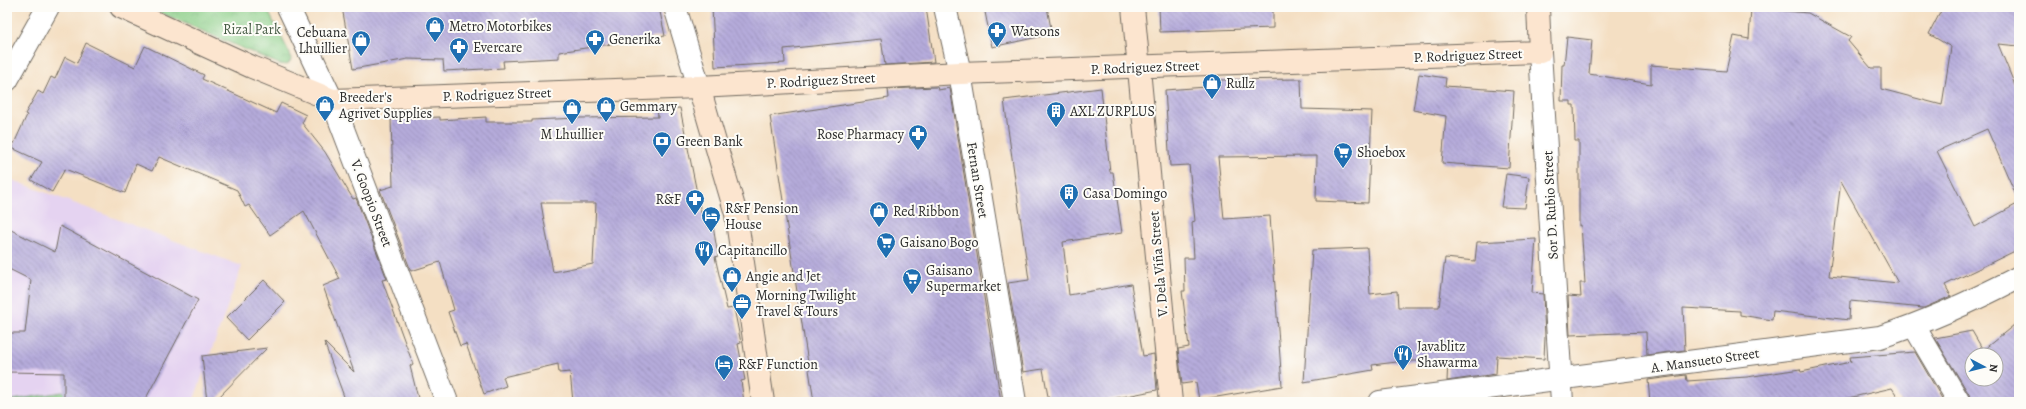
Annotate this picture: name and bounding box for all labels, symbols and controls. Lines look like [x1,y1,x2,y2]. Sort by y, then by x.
shop icon: Metro Motorbikes [424,15,446,43]
place label: Metro Motorbikes [449,17,552,36]
park label: Rizal Park [223,20,281,39]
pharmacy icon: Watsons [986,20,1008,48]
place label: Watsons [1010,22,1060,41]
place label: Cebuana Lhuillier [297,23,348,58]
pharmacy icon: Generika [584,28,606,56]
shop icon: Cebuana Lhuillier [350,29,372,57]
place label: Generika [609,30,661,49]
pharmacy icon: Evercare [448,36,470,64]
place label: Evercare [473,38,522,57]
street label: P. Rodriguez Street [1413,44,1523,67]
street label: P. Rodriguez Street [1090,56,1200,79]
street label: P. Rodriguez Street [766,68,876,93]
shop icon: Rullz [1201,72,1223,100]
place label: Rullz [1226,74,1255,93]
street label: P. Rodriguez Street [442,83,552,106]
place label: Breeder's Agrivet Supplies [338,88,432,123]
shop icon: Breeder's Agrivet Supplies [314,94,336,122]
shop icon: Gemmary [595,95,617,123]
shop icon: M Lhuillier [561,97,583,125]
place label: Gemmary [620,97,678,116]
building icon: AXL ZURPLUS [1045,100,1067,128]
place label: AXL ZURPLUS [1069,102,1155,121]
pharmacy icon: Rose Pharmacy [907,123,929,151]
place label: M Lhuillier [540,125,604,144]
place label: Rose Pharmacy [817,125,905,144]
bank icon: Green Bank [651,130,673,158]
place label: Green Bank [676,132,743,151]
street label: Fernan Street [962,140,993,220]
supermarket icon: Shoebox [1332,141,1354,169]
place label: Shoebox [1357,143,1406,162]
street label: Sor D. Rubio Street [1538,150,1563,260]
street label: V. Goopio Street [346,156,397,250]
building icon: Casa Domingo [1058,182,1080,210]
place label: Casa Domingo [1083,184,1167,203]
pharmacy icon: R&F [684,188,706,216]
place label: R&F [655,190,681,209]
place label: R&F Pension House [725,199,799,234]
shop icon: Red Ribbon [868,200,890,228]
place label: Red Ribbon [893,202,959,221]
hotel icon: R&F Pension House [700,205,722,233]
street label: V. Dela Viña Street [1144,210,1173,319]
supermarket icon: Gaisano Bogo [875,231,897,259]
place label: Gaisano Bogo [900,233,978,252]
restaurant icon: Capitancillo [693,239,715,267]
place label: Capitancillo [718,241,787,260]
place label: Gaisano Supermarket [926,261,1002,296]
shop icon: Angie and Jet [721,265,743,293]
place label: Angie and Jet [745,267,821,286]
supermarket icon: Gaisano Supermarket [901,267,923,295]
place label: Morning Twilight Travel & Tours [756,286,857,321]
office icon: Morning Twilight Travel & Tours [731,292,753,320]
place label: Javablitz Shawarma [1417,337,1478,372]
restaurant icon: Javablitz Shawarma [1392,343,1414,371]
street label: A. Mansueto Street [1649,343,1761,378]
north arrow [1964,347,2004,387]
hotel icon: R&F Function [713,353,735,381]
place label: R&F Function [738,355,818,374]
text: N [1985,363,2001,373]

